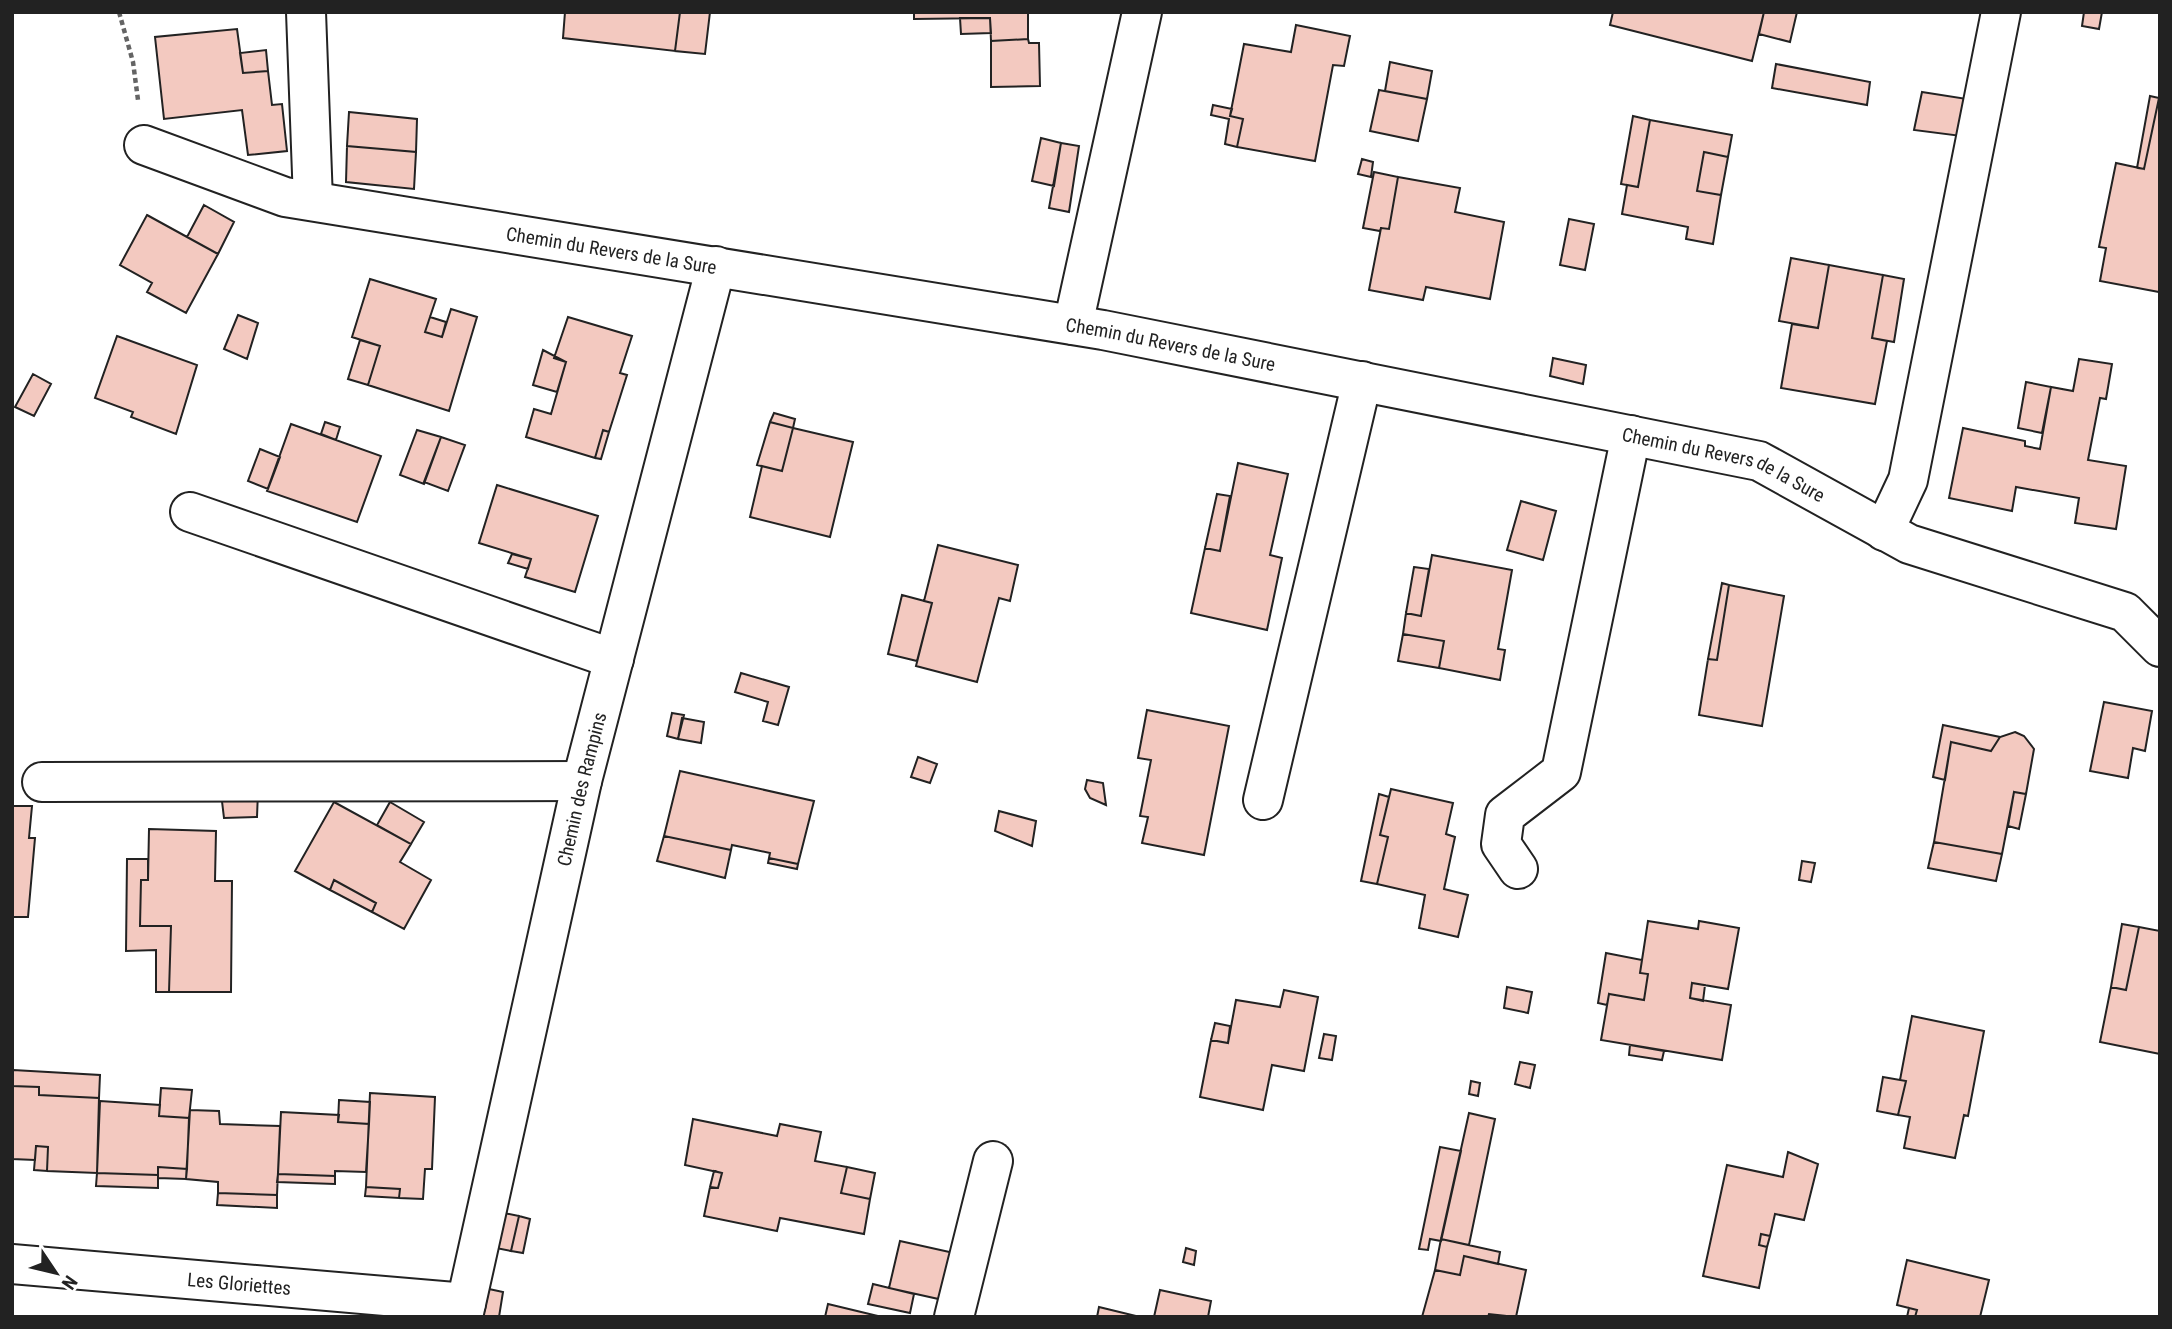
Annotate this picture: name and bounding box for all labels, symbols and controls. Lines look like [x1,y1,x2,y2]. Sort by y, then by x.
street label: Chemin du Revers de la Sure [504,222,718,279]
street label: Chemin du Revers de la Sure [1064,313,1277,376]
street label: Chemin du Revers de la Sure [1620,422,1829,507]
street label: Chemin des Rampins [552,710,611,868]
north arrow [21,1238,91,1308]
street label: Les Gloriettes [186,1268,292,1299]
text: N [57,1271,82,1294]

